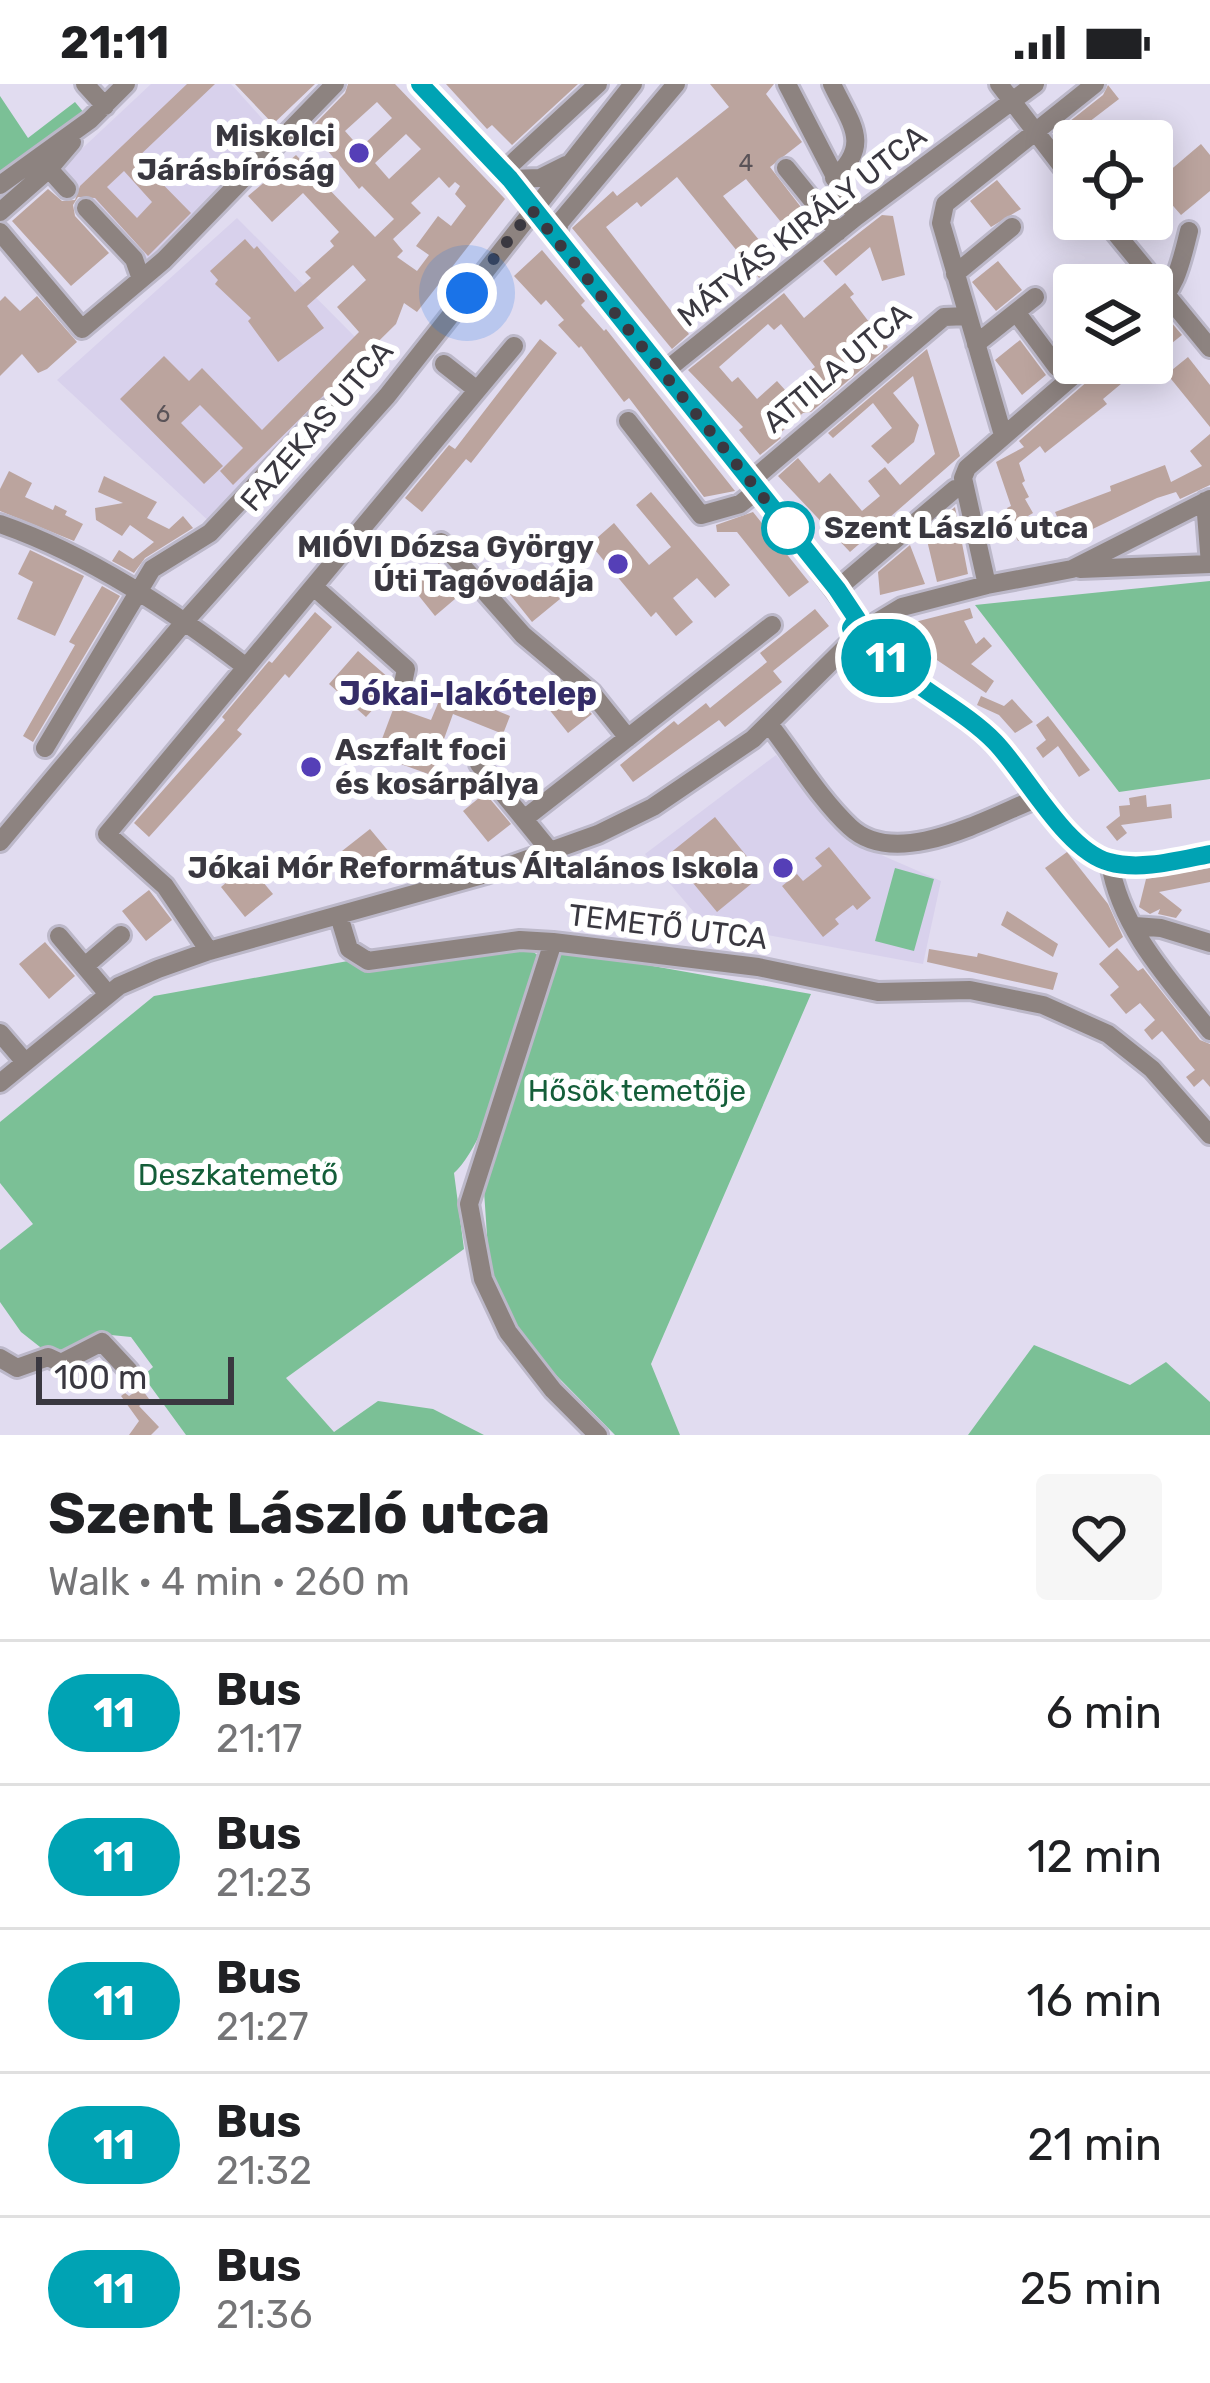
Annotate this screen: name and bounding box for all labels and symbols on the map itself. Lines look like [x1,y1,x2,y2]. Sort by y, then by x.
place label: Miskolci Járásbíróság [137,118,335,188]
street label: MÁTYÁS KIRÁLY UTCA [671,118,933,334]
marker: Miskolci Járásbíróság [346,140,372,166]
house number: 4 [739,149,754,177]
your location [437,263,497,323]
street label: ATTILA UTCA [756,296,918,440]
street label: FAZEKAS UTCA [233,333,401,519]
house number: 6 [156,400,170,428]
marker: Szent László utca [763,503,813,553]
place label: Szent László utca [824,510,1088,546]
place label: MIÓVI Dózsa György Úti Tagóvodája [297,529,594,599]
marker: MIÓVI Dózsa György Úti Tagóvodája [605,551,631,577]
line badge: 11 [832,619,940,697]
district label: Jókai-lakótelep [339,674,597,713]
place label: Aszfalt foci és kosárpálya [335,732,539,802]
marker: Aszfalt foci és kosárpálya [298,754,324,780]
place label: Jókai Mór Református Általános Iskola [188,850,759,886]
marker: Jókai Mór Református Általános Iskola [770,855,796,881]
street label: TEMETŐ UTCA [567,897,769,957]
park label: Hősök temetője [528,1073,746,1109]
park label: Deszkatemető [138,1157,338,1193]
scale bar [36,1351,234,1404]

